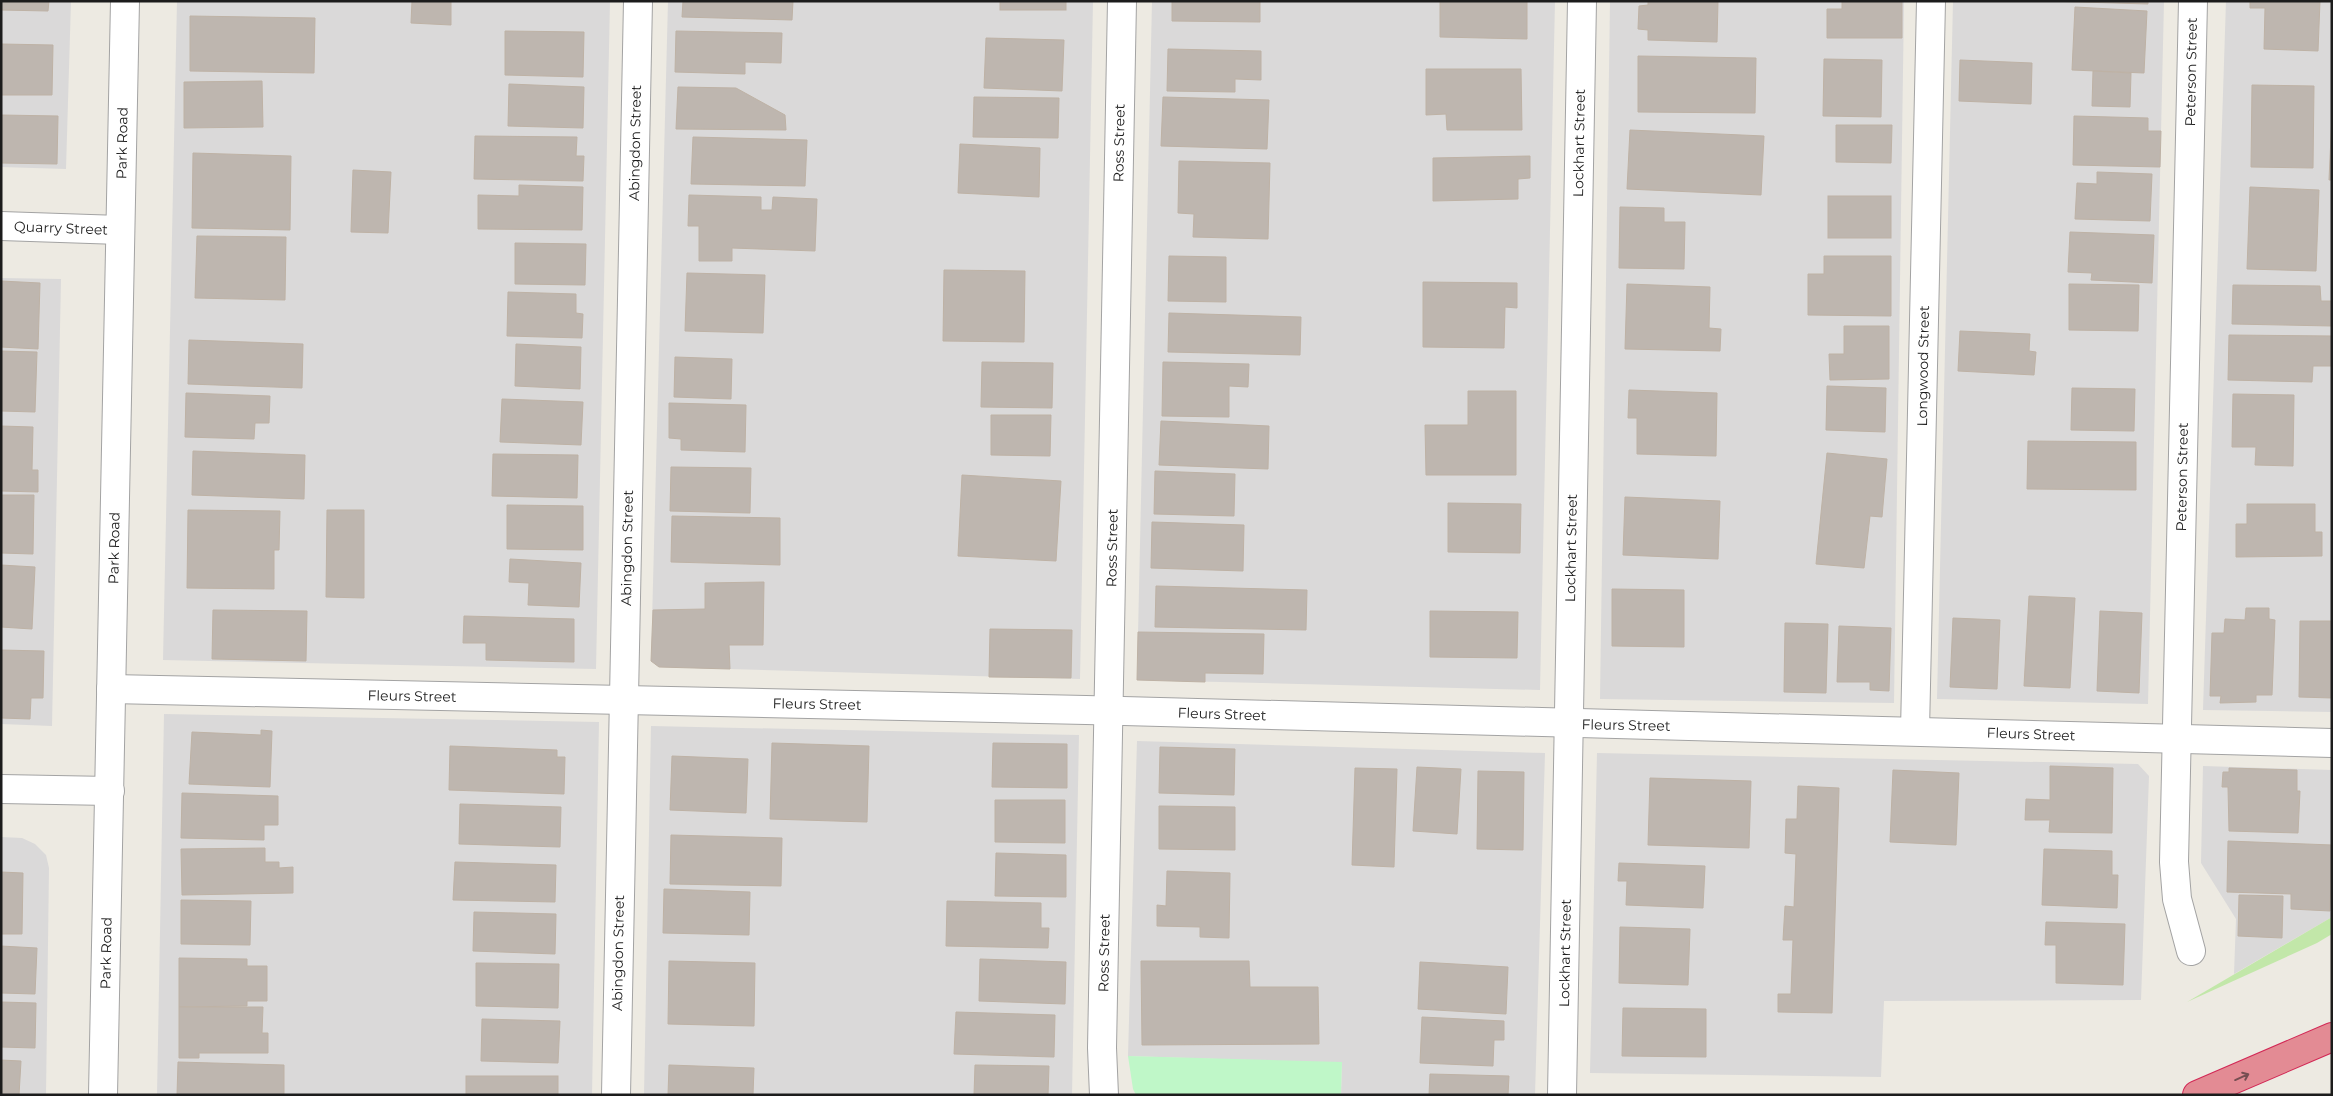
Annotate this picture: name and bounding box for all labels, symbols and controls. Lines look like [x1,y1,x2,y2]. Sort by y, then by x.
street label: Peterson Street [2181,17,2201,127]
street label: Abingdon Street [625,84,645,201]
street label: Lockhart Street [1569,88,1589,197]
street label: Ross Street [1109,103,1129,182]
street label: Park Road [112,107,132,179]
street label: Quarry Street [14,217,109,239]
street label: Longwood Street [1913,305,1933,427]
street label: Peterson Street [2172,422,2192,532]
street label: Abingdon Street [617,489,637,606]
street label: Lockhart Street [1561,493,1581,602]
street label: Ross Street [1102,508,1122,587]
street label: Park Road [104,512,124,584]
street label: Fleurs Street [367,686,457,706]
street label: Fleurs Street [772,694,862,714]
street label: Fleurs Street [1177,703,1267,725]
street label: Fleurs Street [1581,715,1671,735]
street label: Fleurs Street [1986,723,2076,745]
street label: Abingdon Street [608,894,628,1011]
street label: Lockhart Street [1555,898,1575,1007]
street label: Ross Street [1094,913,1114,992]
street label: Park Road [96,917,116,989]
one-way arrow [2234,1071,2249,1081]

